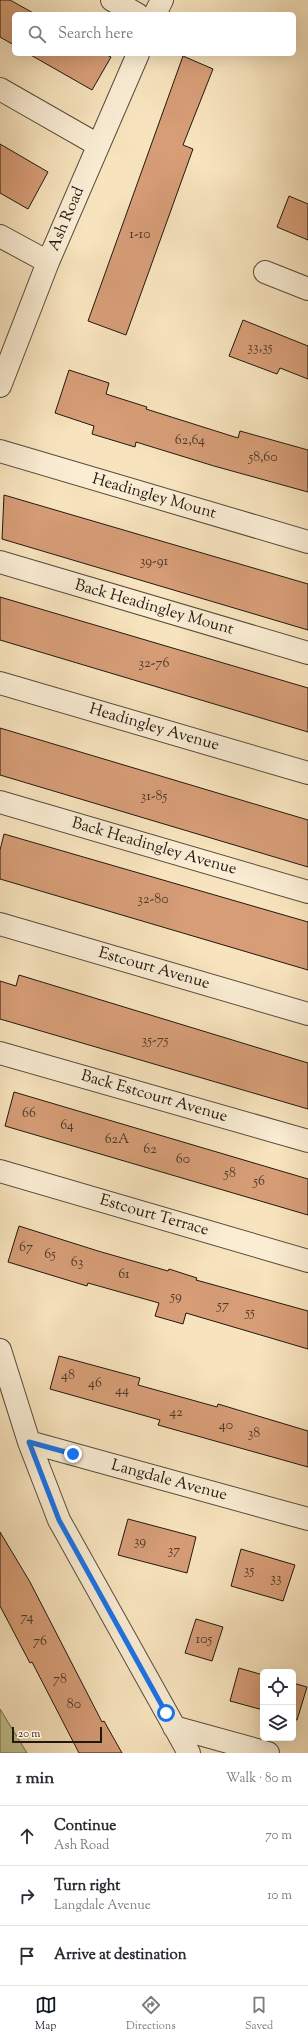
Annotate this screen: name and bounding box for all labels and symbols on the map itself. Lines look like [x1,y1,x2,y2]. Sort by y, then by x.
street label: Ash Road [43,183,91,255]
house number: 1-10 [129,225,151,245]
house number: 33,35 [247,338,273,358]
house number: 62,64 [175,431,205,451]
house number: 58,60 [247,448,278,468]
street label: Headingley Mount [89,468,219,526]
house number: 39-91 [140,552,169,572]
street label: Back Headingley Mount [72,574,237,642]
house number: 32-76 [139,654,170,674]
street label: Headingley Avenue [86,698,222,758]
house number: 31-85 [141,787,168,807]
street label: Back Headingley Avenue [69,812,239,882]
house number: 32-80 [137,890,169,910]
street label: Estcourt Avenue [96,942,212,996]
house number: 35-75 [141,1031,169,1051]
street label: Back Estcourt Avenue [78,1065,230,1129]
house number: 66 [22,1104,36,1124]
house number: 64 [60,1116,74,1136]
house number: 62A [105,1130,130,1150]
house number: 62 [143,1140,157,1160]
house number: 60 [176,1150,190,1170]
house number: 58 [223,1164,236,1184]
house number: 56 [252,1172,265,1192]
street label: Estcourt Terrace [97,1189,211,1243]
house number: 67 [19,1238,33,1258]
house number: 65 [44,1245,56,1265]
house number: 63 [71,1253,84,1273]
house number: 61 [118,1265,130,1285]
house number: 59 [169,1287,182,1307]
house number: 57 [216,1296,229,1316]
house number: 55 [244,1303,255,1323]
house number: 48 [61,1366,75,1386]
house number: 46 [88,1374,102,1394]
house number: 44 [115,1381,129,1401]
house number: 42 [169,1403,183,1423]
house number: 40 [219,1416,233,1436]
house number: 38 [248,1424,260,1444]
route end [64,1445,82,1463]
street label: Langdale Avenue [109,1454,229,1508]
house number: 39 [134,1532,146,1552]
house number: 37 [168,1541,180,1561]
house number: 35 [244,1561,254,1581]
house number: 33 [270,1569,282,1589]
house number: 74 [20,1608,34,1628]
house number: 105 [196,1630,213,1650]
house number: 76 [33,1632,47,1652]
house number: 78 [53,1670,67,1690]
house number: 80 [67,1695,81,1715]
route start [157,1704,175,1722]
scale bar [12,1725,102,1744]

